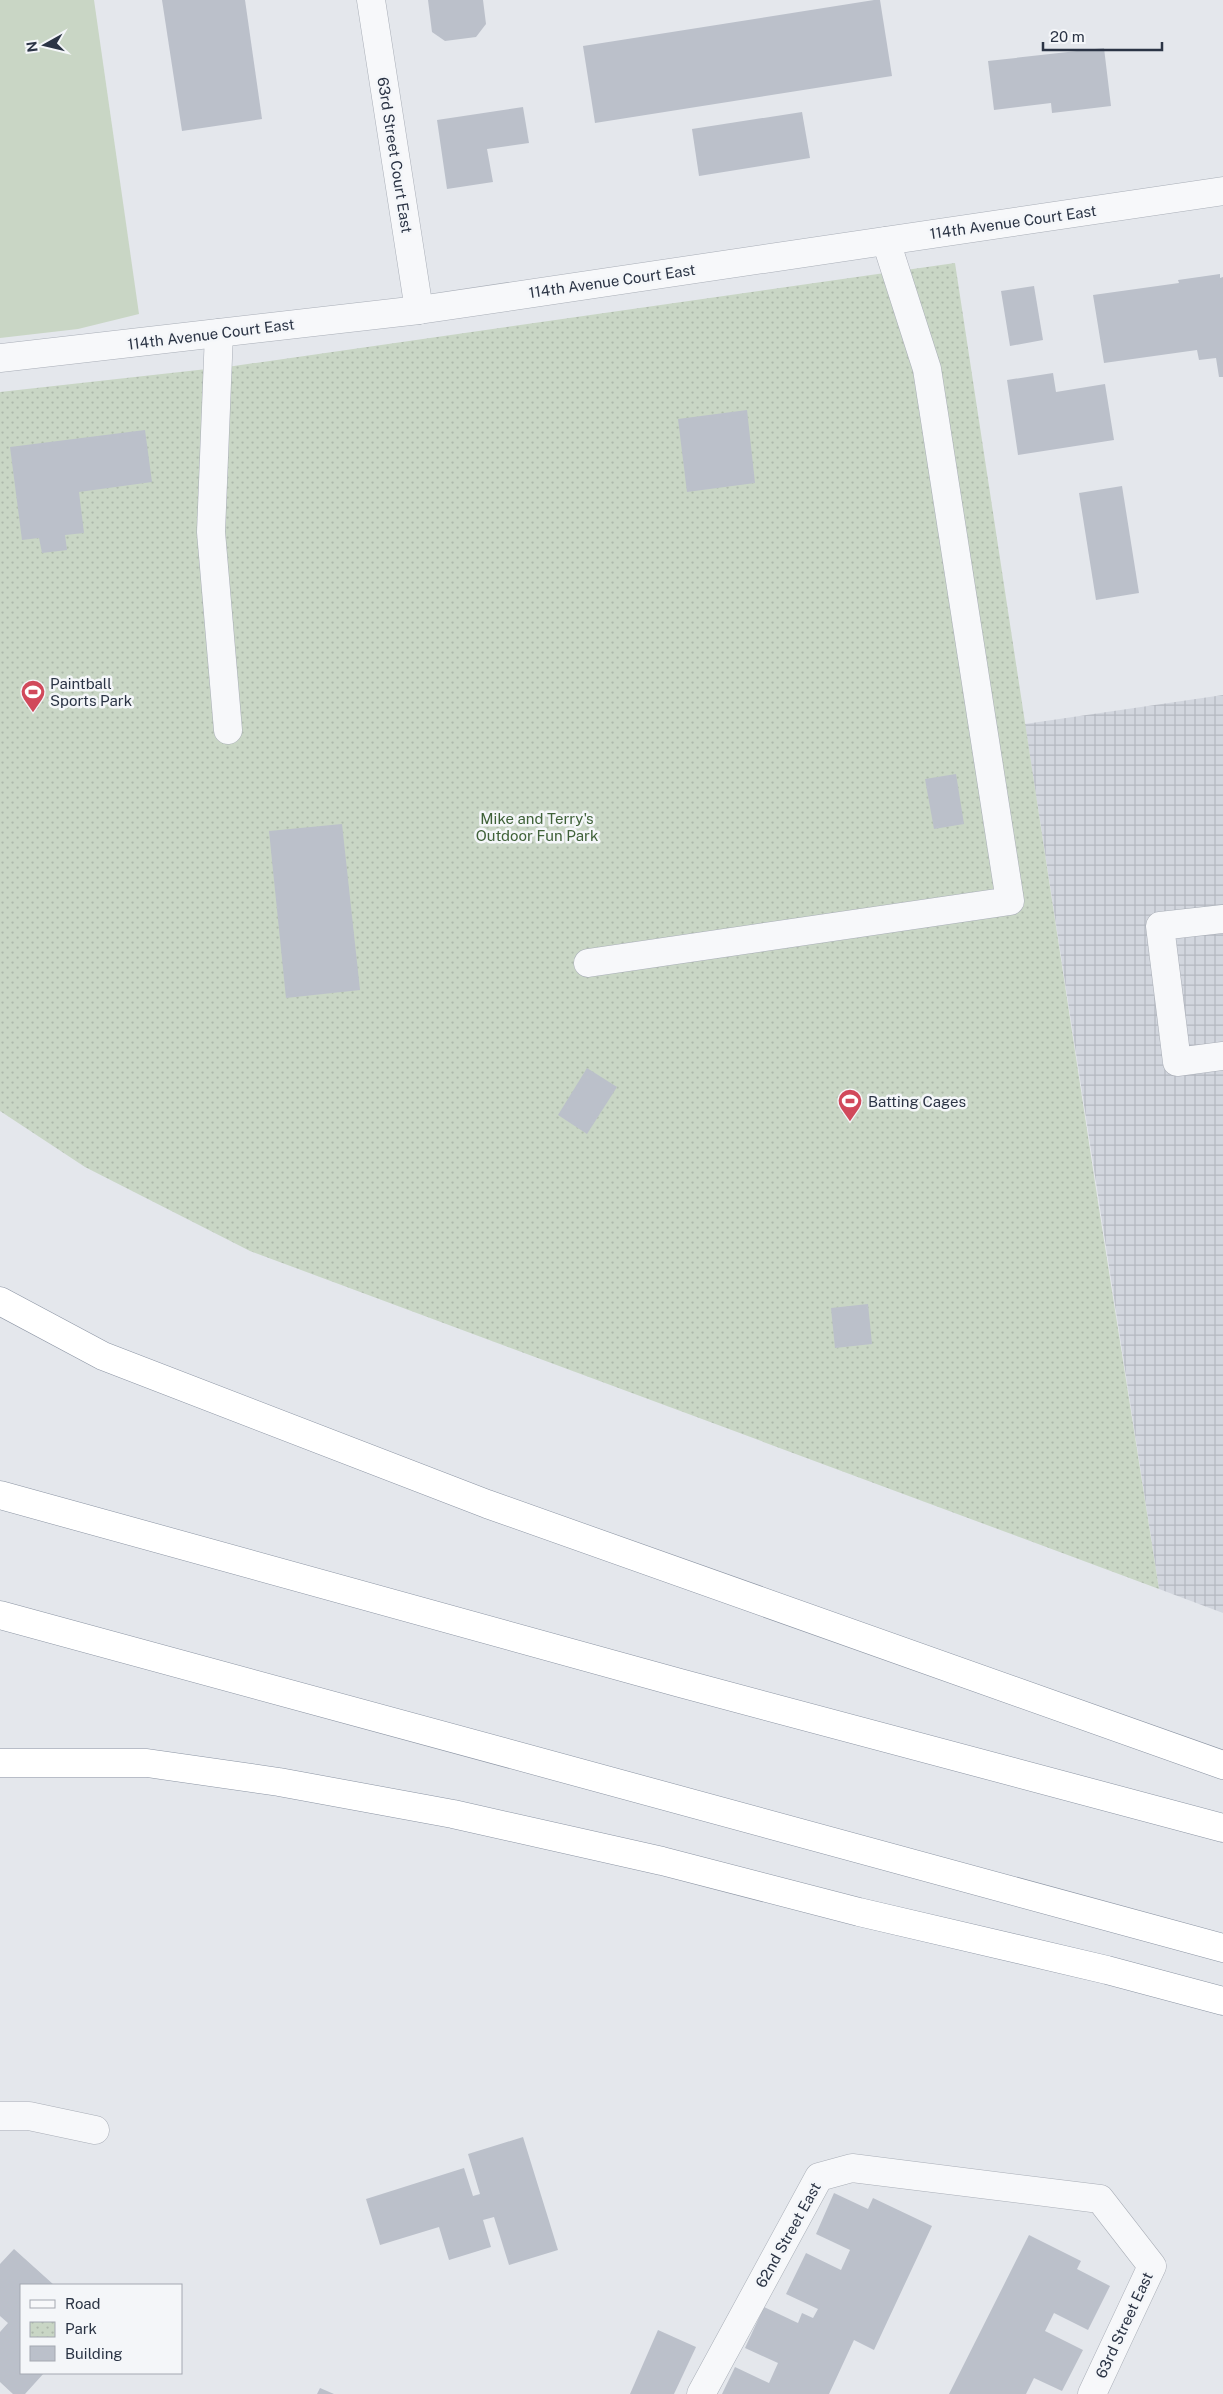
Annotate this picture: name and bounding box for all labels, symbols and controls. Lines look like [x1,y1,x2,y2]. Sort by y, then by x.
north arrow [20,20,70,70]
scale bar [1043,20,1162,52]
text: 20 m [1050,28,1085,45]
text: N [23,40,41,53]
street label: 63rd Street Court East [374,76,416,234]
street label: 114th Avenue Court East [929,202,1098,242]
street label: 114th Avenue Court East [528,261,697,301]
street label: 114th Avenue Court East [126,315,296,353]
place label: Paintball Sports Park [50,675,132,709]
sports icon: Paintball Sports Park [20,679,46,713]
park label: Mike and Terry's Outdoor Fun Park [476,810,598,844]
sports icon: Batting Cages [837,1088,863,1122]
place label: Batting Cages [868,1093,966,1110]
street label: 62nd Street East [752,2179,824,2291]
street label: 63rd Street East [1092,2269,1156,2381]
legend [20,2284,182,2374]
text: Road [65,2295,101,2312]
text: Park [65,2320,97,2337]
text: Building [65,2345,123,2362]

